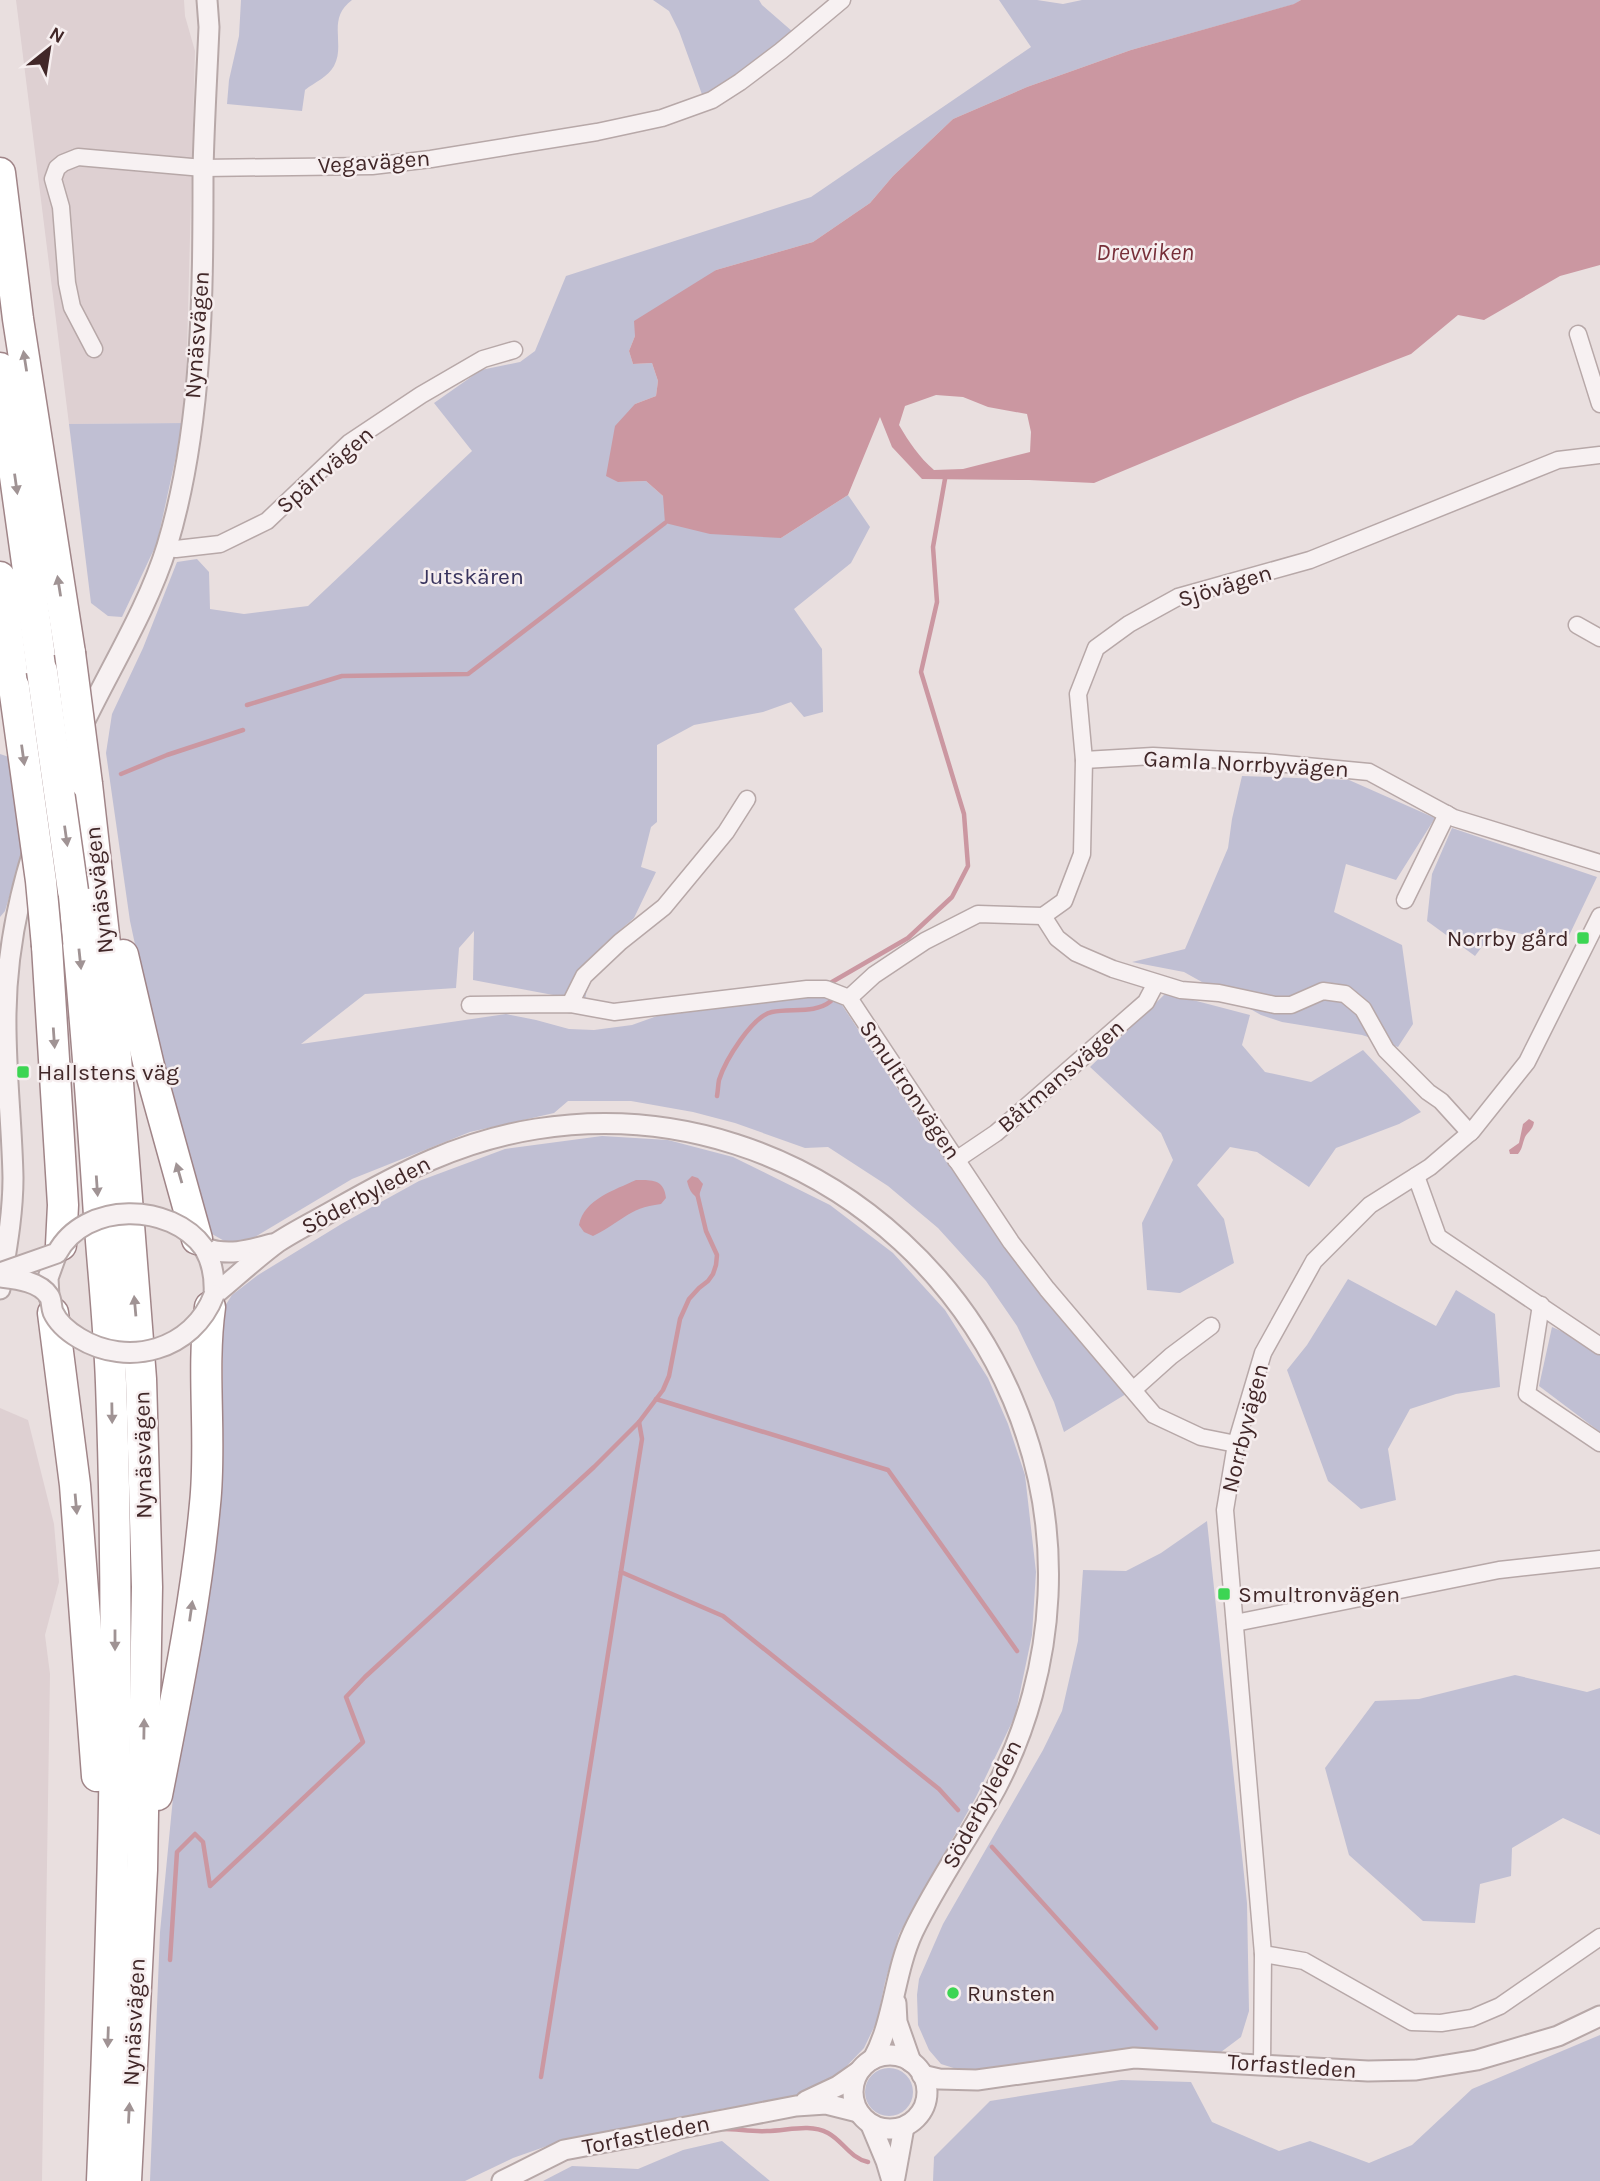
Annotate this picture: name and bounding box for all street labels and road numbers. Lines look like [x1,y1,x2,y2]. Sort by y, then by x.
street label: Vegavägen [317,145,431,179]
street label: Nynäsvägen [179,270,215,400]
street label: Spärrvägen [271,421,379,519]
street label: Sjövägen [1175,559,1275,613]
street label: Gamla Norrbyvägen [1143,745,1349,783]
street label: Nynäsvägen [79,825,119,955]
street label: Båtmansvägen [992,1014,1130,1138]
street label: Smultronvägen [853,1015,967,1165]
street label: Söderbyleden [297,1150,435,1240]
street label: Norrbyvägen [1216,1361,1274,1495]
street label: Nynäsvägen [128,1391,158,1519]
street label: Söderbyleden [937,1735,1027,1873]
street label: Nynäsvägen [117,1957,151,2087]
street label: Torfastleden [1227,2048,1357,2084]
street label: Torfastleden [580,2109,712,2161]

